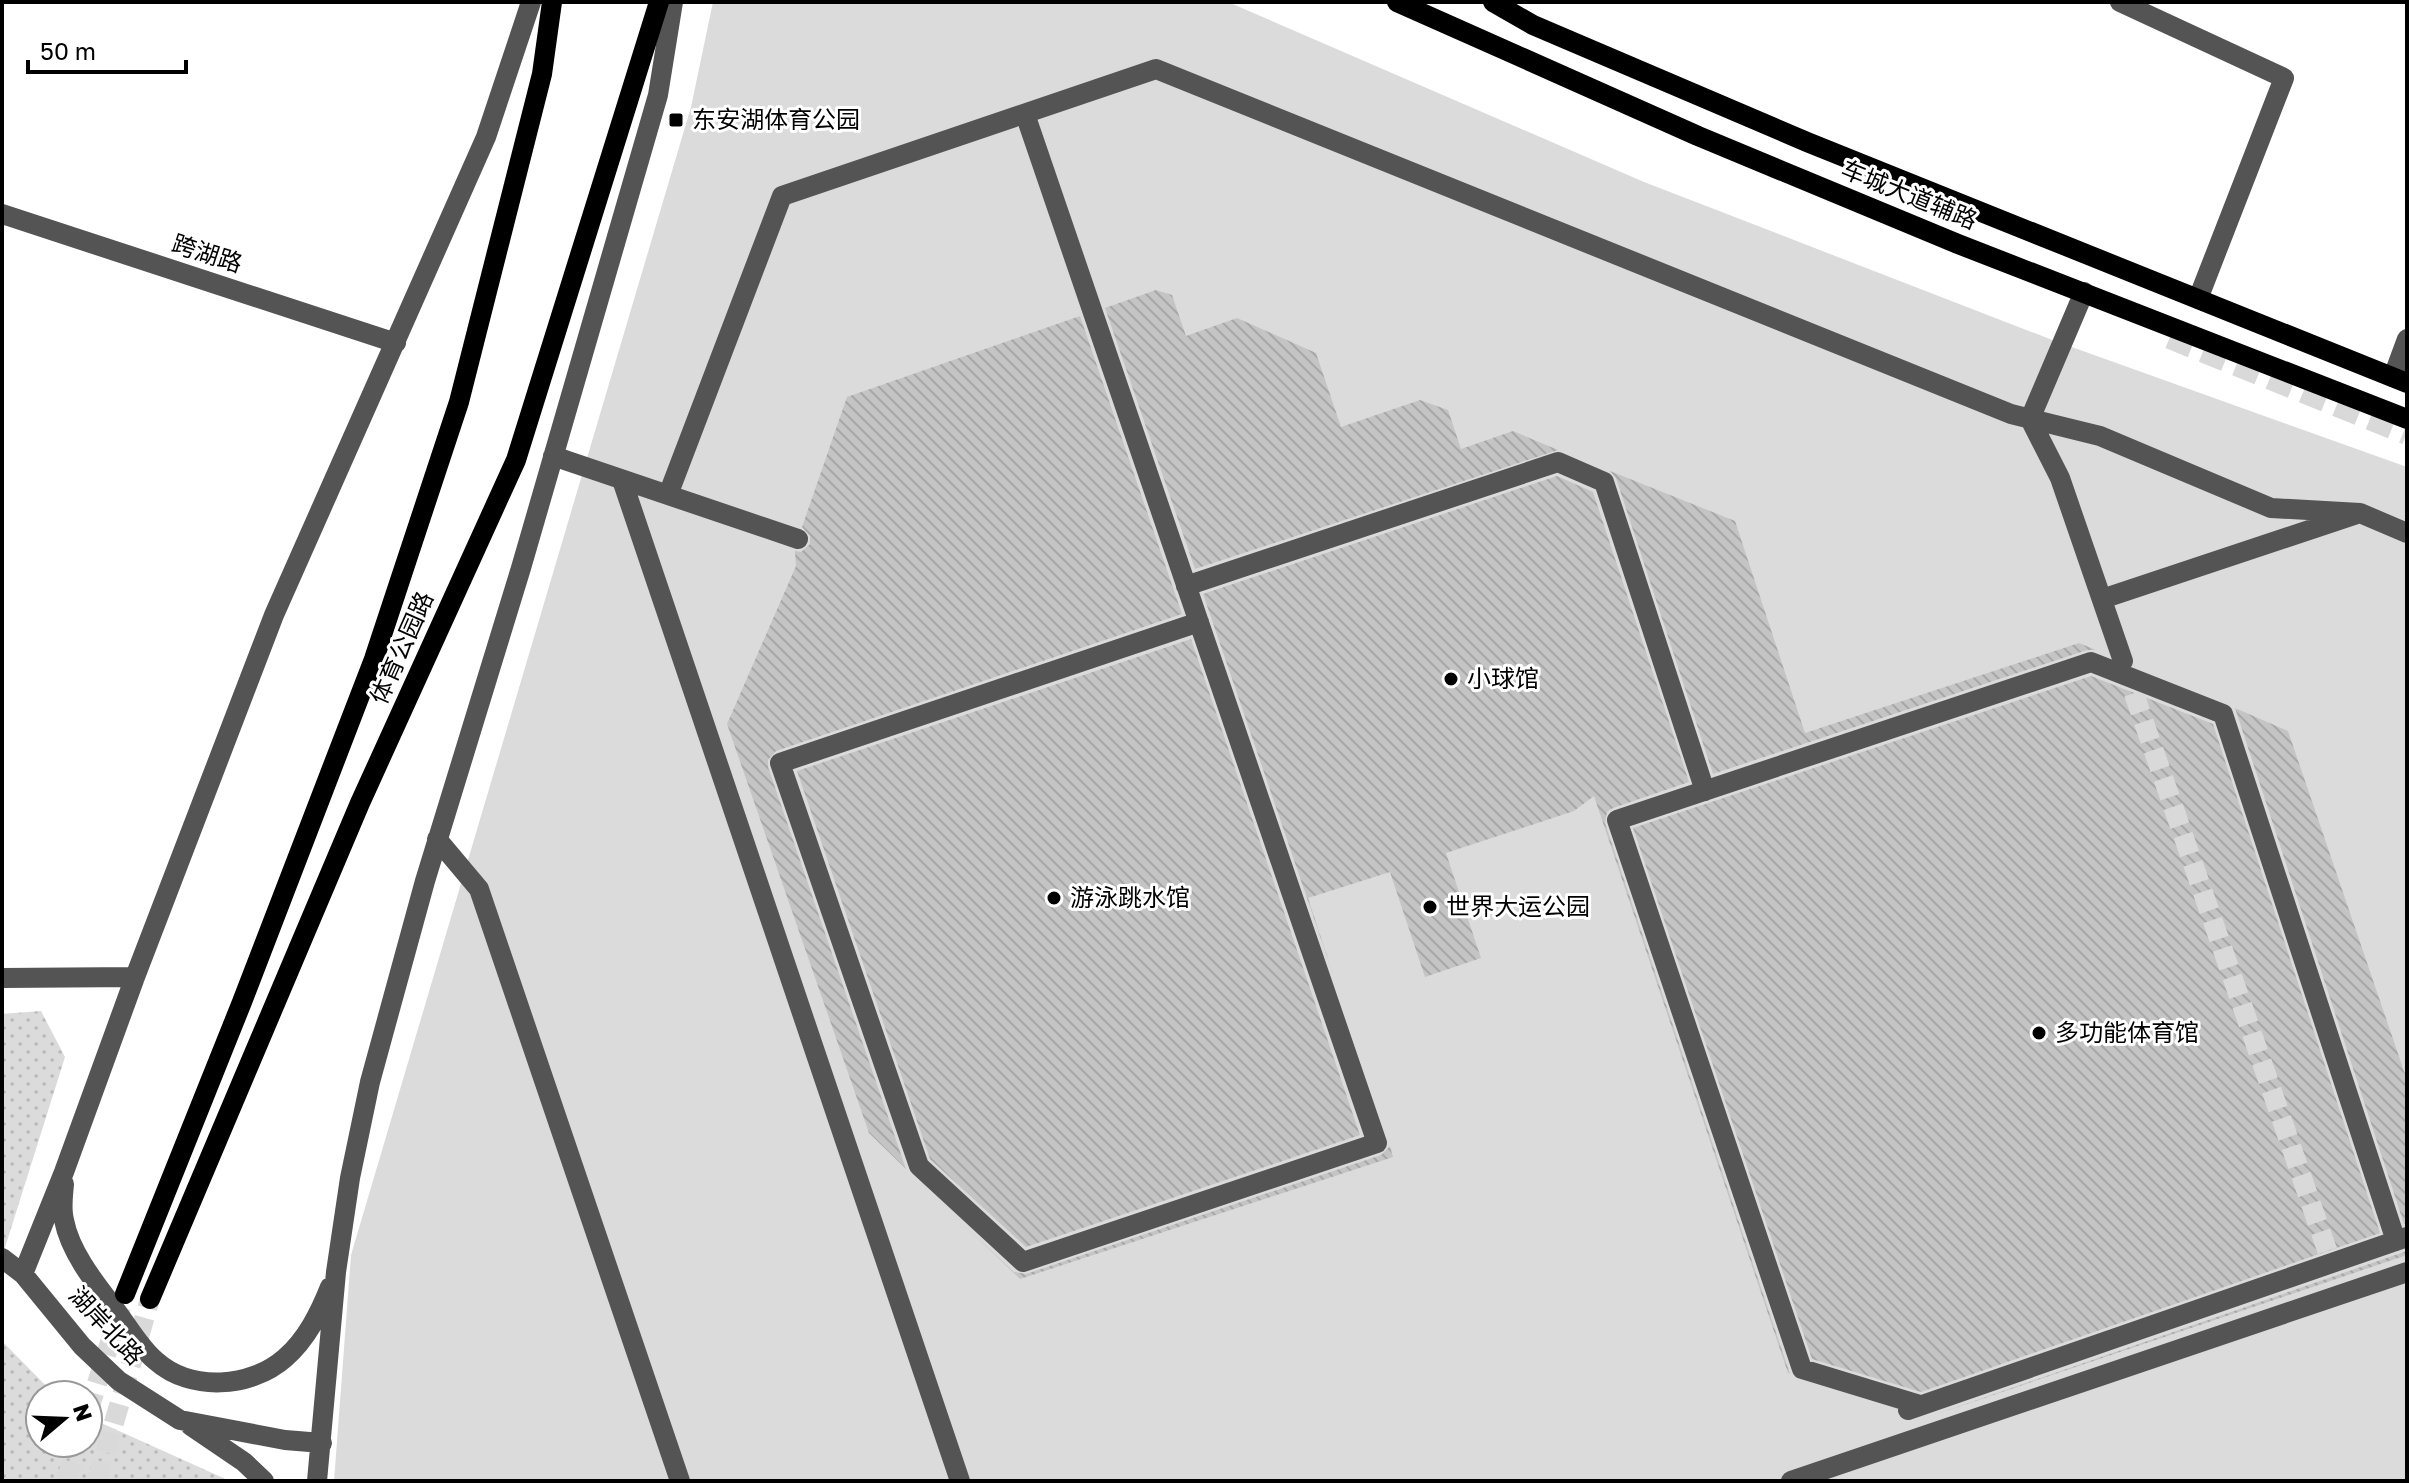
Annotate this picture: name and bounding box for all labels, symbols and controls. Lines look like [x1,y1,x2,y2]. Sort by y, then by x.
scale bar [28,24,186,74]
text: 50 m [40,36,96,65]
place label: 东安湖体育公园 [692,104,860,133]
marker: 东安湖体育公园 [667,111,685,129]
street label: 车城大道辅路 [1837,153,1982,234]
street label: 跨湖路 [169,228,246,277]
street label: 体育公园路 [363,587,438,708]
place label: 小球馆 [1467,663,1539,692]
marker: 小球馆 [1442,670,1460,688]
place label: 游泳跳水馆 [1070,882,1190,911]
marker: 游泳跳水馆 [1045,889,1063,907]
place label: 世界大运公园 [1446,891,1590,920]
marker: 世界大运公园 [1421,898,1439,916]
place label: 多功能体育馆 [2055,1017,2199,1046]
marker: 多功能体育馆 [2030,1024,2048,1042]
street label: 湖岸北路 [64,1280,150,1370]
north arrow [24,1379,104,1459]
text: N [68,1400,99,1425]

